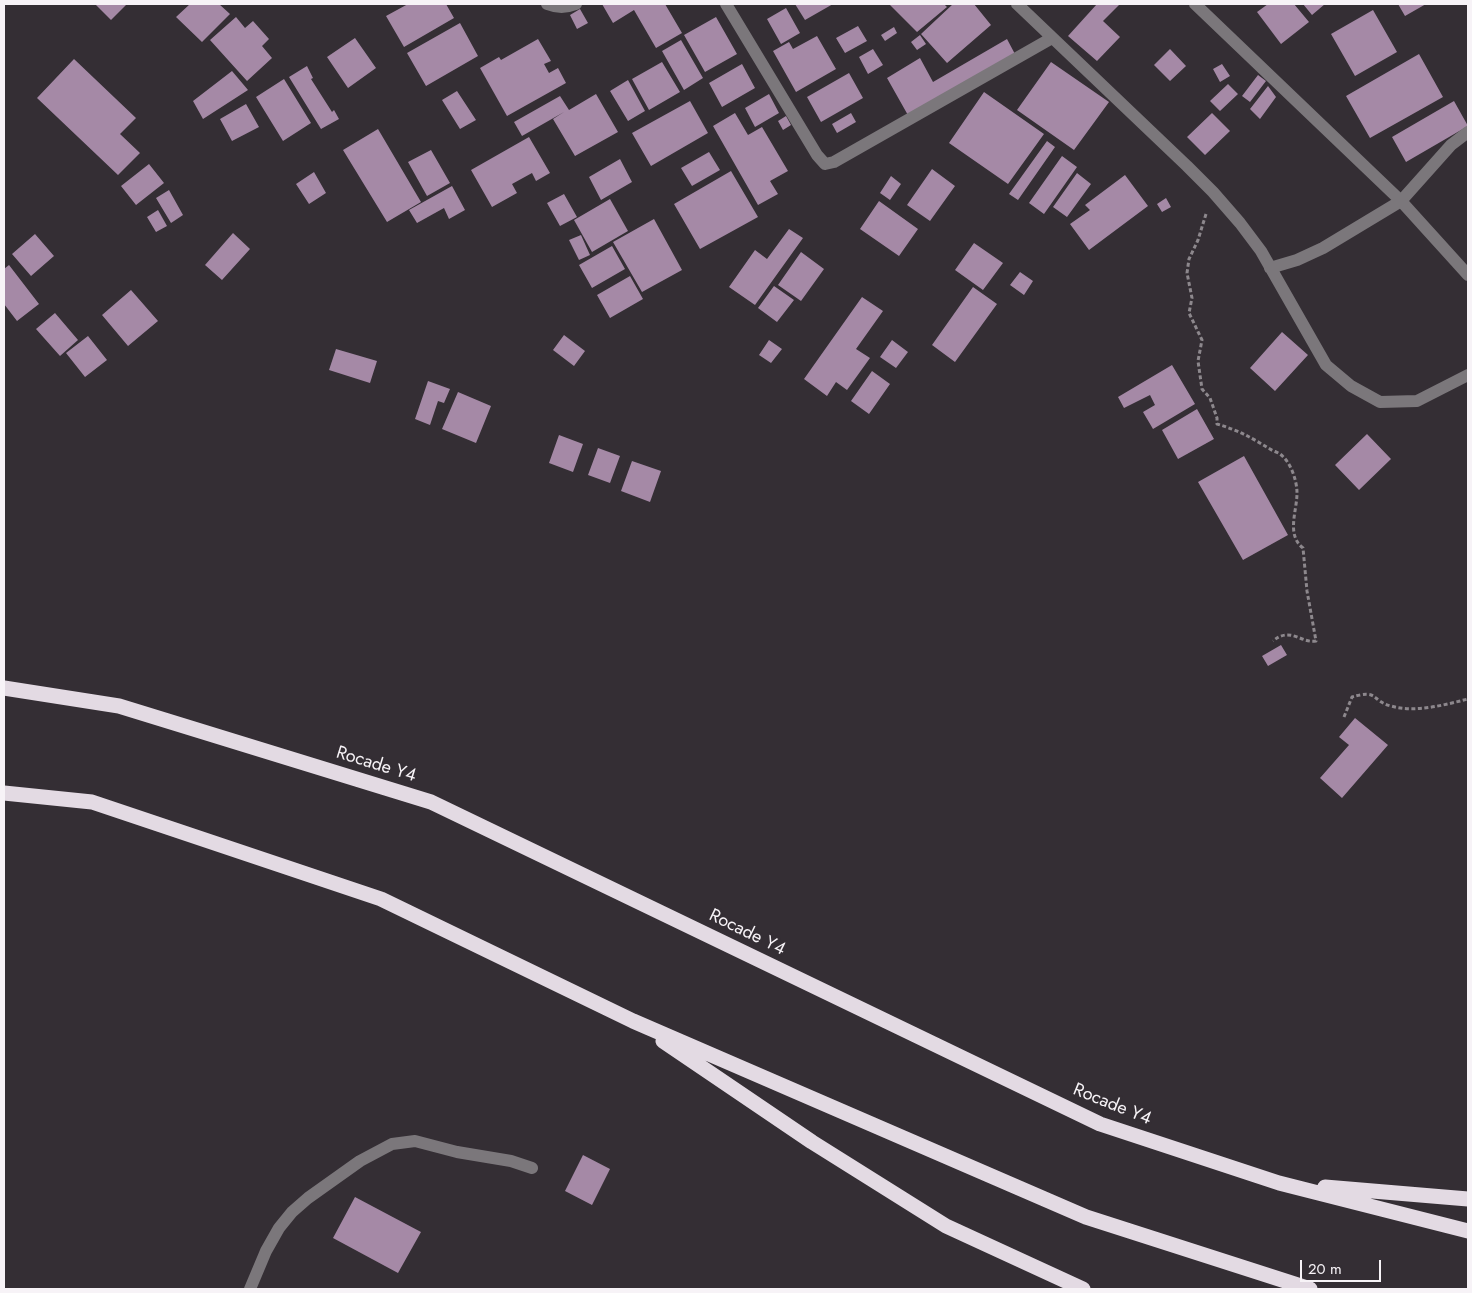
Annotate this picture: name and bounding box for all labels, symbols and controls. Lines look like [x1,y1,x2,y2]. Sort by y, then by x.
street label: Rocade Y4 [333,743,419,787]
street label: Rocade Y4 [705,905,789,961]
street label: Rocade Y4 [1070,1079,1154,1131]
scale bar [1302,1250,1383,1282]
text: 20 m [1308,1258,1342,1280]

